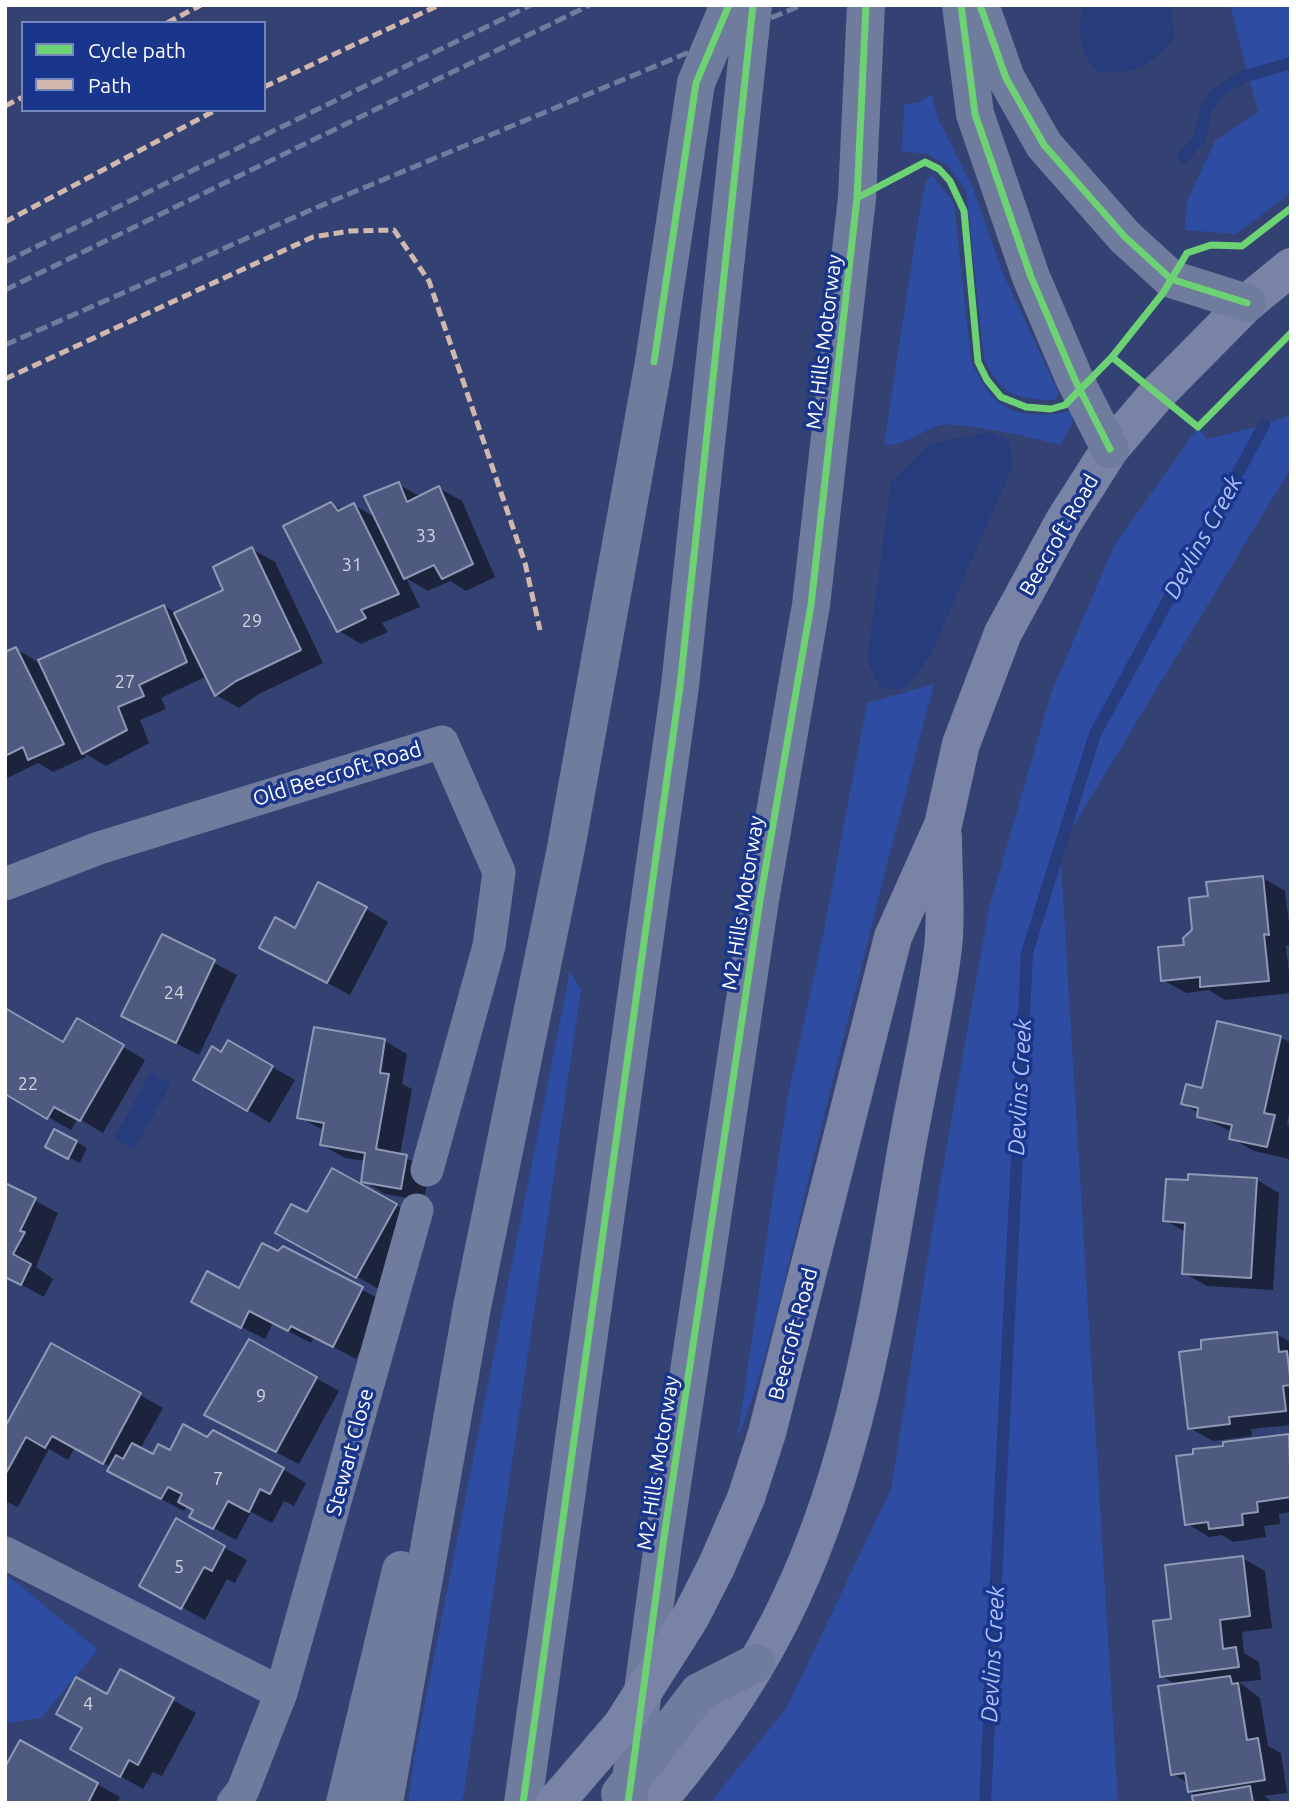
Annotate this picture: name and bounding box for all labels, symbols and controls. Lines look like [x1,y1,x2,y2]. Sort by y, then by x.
legend [21,21,266,112]
text: Cycle path [88,38,186,62]
text: Path [88,73,131,97]
street label: M2 Hills Motorway [801,253,847,431]
street label: Beecroft Road [1014,470,1104,600]
water label: Devlins Creek [1158,470,1248,604]
house number: 33 [416,525,436,547]
house number: 31 [342,554,362,576]
house number: 29 [242,610,262,632]
house number: 27 [115,671,135,693]
street label: Old Beecroft Road [250,736,424,812]
street label: M2 Hills Motorway [717,814,769,992]
house number: 24 [164,982,184,1004]
water label: Devlins Creek [1003,1018,1037,1156]
house number: 22 [18,1073,38,1095]
street label: Beecroft Road [763,1265,823,1403]
street label: M2 Hills Motorway [632,1374,684,1552]
house number: 9 [256,1385,266,1407]
street label: Stewart Close [321,1386,379,1518]
house number: 7 [213,1468,223,1490]
house number: 5 [174,1556,184,1578]
water label: Devlins Creek [976,1585,1010,1723]
house number: 4 [83,1693,93,1715]

